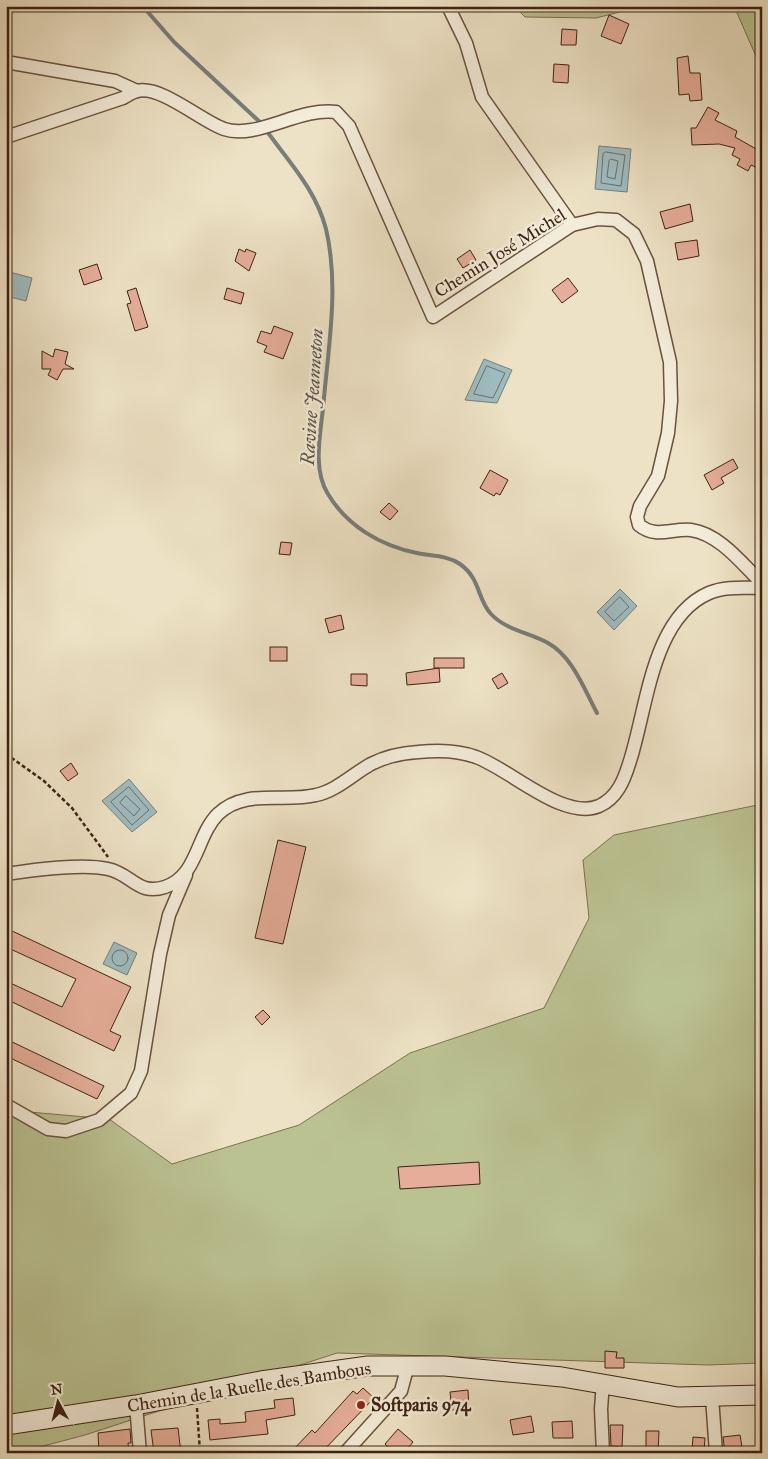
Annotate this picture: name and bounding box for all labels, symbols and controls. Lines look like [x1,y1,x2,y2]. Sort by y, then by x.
street label: Chemin José Michel [430,204,570,303]
water label: Ravine Jeanneton [296,328,328,467]
street label: Chemin de la Ruelle des Bambous [126,1357,372,1417]
north arrow [32,1376,82,1426]
text: N [50,1380,64,1399]
place label: Softparis 974 [371,1394,472,1417]
marker: Softparis 974 [355,1399,367,1411]

